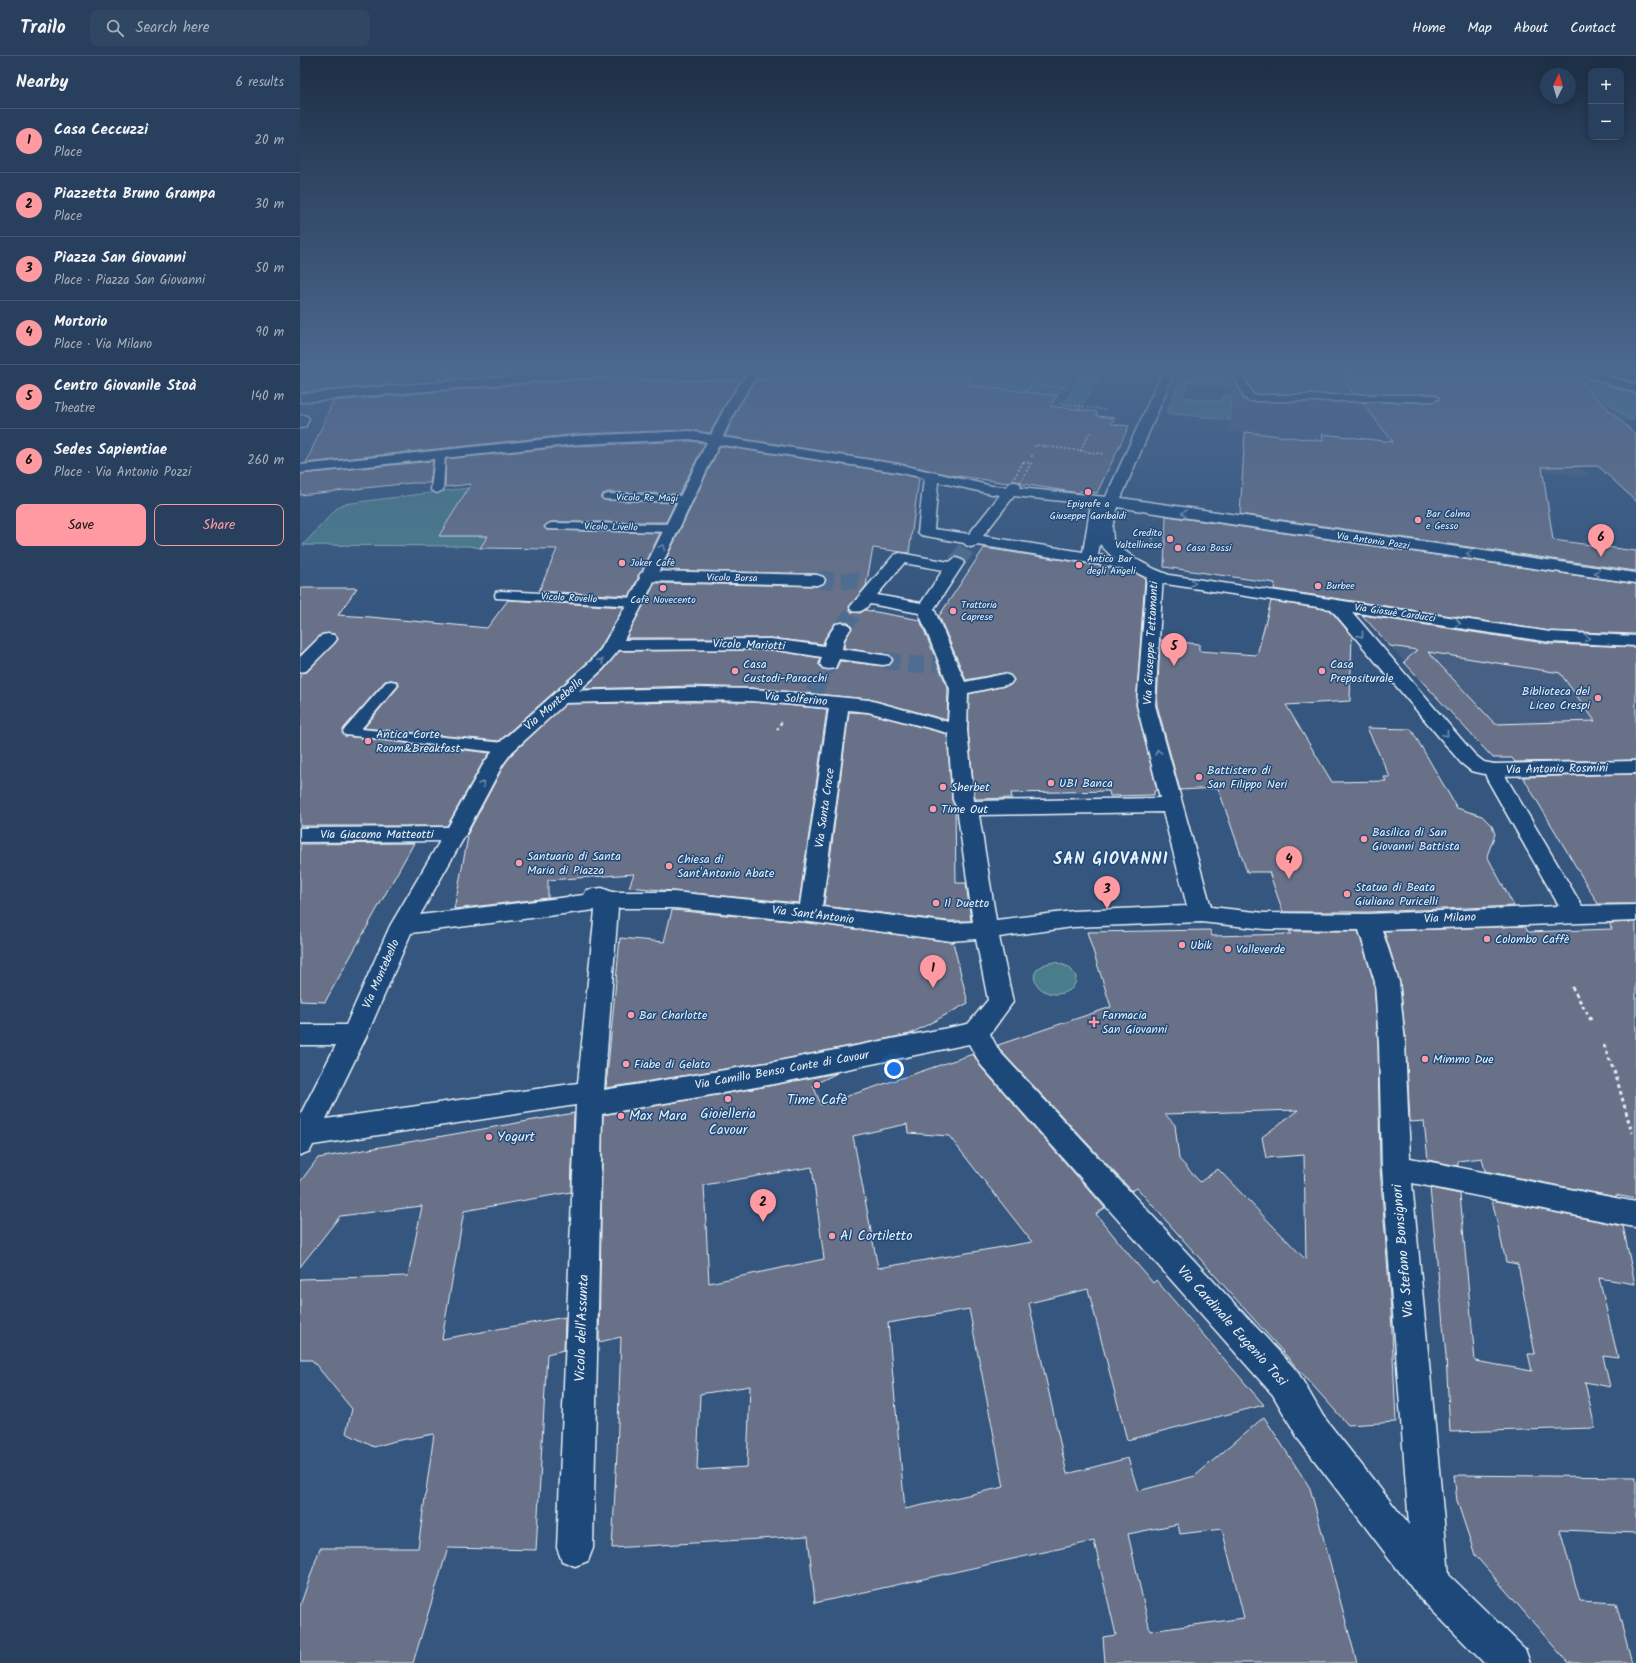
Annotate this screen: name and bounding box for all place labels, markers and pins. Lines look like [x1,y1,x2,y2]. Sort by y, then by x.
marker: Epigrafe a Giuseppe Garibaldi [1083,487,1093,497]
place label: Epigrafe a Giuseppe Garibaldi [1050,496,1127,524]
place label: Bar Calma e Gesso [1426,506,1470,534]
marker: Bar Calma e Gesso [1413,515,1423,525]
pin: 6 [1588,524,1614,557]
place label: Credito Valtellinese [1115,525,1162,553]
marker: Credito Valtellinese [1165,534,1175,544]
place label: Casa Bossi [1186,540,1232,556]
marker: Casa Bossi [1173,543,1183,553]
place label: Antico Bar degli Angeli [1087,551,1136,579]
place label: Joker Cafè [630,555,675,571]
marker: Joker Cafè [617,558,627,568]
marker: Antico Bar degli Angeli [1074,560,1084,570]
place label: Burbee [1326,578,1355,594]
marker: Burbee [1313,581,1323,591]
marker: Cafè Novecento [658,583,668,593]
place label: Cafè Novecento [630,592,696,608]
place label: Trattoria Caprese [961,597,997,625]
marker: Trattoria Caprese [948,606,958,616]
pin: 5 [1161,633,1187,666]
place label: Casa Custodi-Paracchi [743,655,828,688]
place label: Casa Prepositurale [1330,655,1394,688]
marker: Casa Custodi-Paracchi [730,666,740,676]
marker: Casa Prepositurale [1317,666,1327,676]
place label: Biblioteca del Liceo Crespi [1522,682,1591,715]
marker: Biblioteca del Liceo Crespi [1593,693,1603,703]
place label: Antica Corte Room&Breakfast [376,725,460,758]
marker: Antica Corte Room&Breakfast [363,736,373,746]
place label: Battistero di San Filippo Neri [1207,761,1288,794]
marker: Battistero di San Filippo Neri [1194,772,1204,782]
place label: UBI Banca [1059,774,1113,793]
place label: Sherbet [951,778,990,797]
marker: UBI Banca [1046,778,1056,788]
marker: Sherbet [938,782,948,792]
place label: Time Out [941,800,988,819]
marker: Time Out [928,804,938,814]
place label: Basilica di San Giovanni Battista [1372,823,1460,856]
marker: Basilica di San Giovanni Battista [1359,834,1369,844]
pin: 4 [1276,846,1302,879]
place label: Santuario di Santa Maria di Piazza [527,847,621,880]
place label: Chiesa di Sant'Antonio Abate [677,850,775,883]
marker: Santuario di Santa Maria di Piazza [514,858,524,868]
marker: Chiesa di Sant'Antonio Abate [664,861,674,871]
pin: 3 [1094,876,1120,909]
place label: Statua di Beata Giuliana Puricelli [1355,878,1439,911]
marker: Statua di Beata Giuliana Puricelli [1342,889,1352,899]
place label: Il Duetto [944,894,989,913]
marker: Il Duetto [931,898,941,908]
place label: Colombo Caffè [1495,930,1570,949]
marker: Colombo Caffè [1482,934,1492,944]
place label: Ubik [1190,936,1212,955]
marker: Ubik [1177,940,1187,950]
place label: Valleverde [1236,940,1286,959]
marker: Valleverde [1223,944,1233,954]
pin: 1 [920,955,946,988]
place label: Bar Charlotte [639,1006,708,1025]
place label: Farmacia San Giovanni [1102,1006,1168,1039]
marker: Bar Charlotte [626,1010,636,1020]
marker: Farmacia San Giovanni [1089,1017,1099,1027]
place label: Mimmo Due [1433,1050,1494,1069]
marker: Mimmo Due [1420,1054,1430,1064]
place label: Fiabe di Gelato [634,1055,710,1074]
marker: Fiabe di Gelato [621,1059,631,1069]
marker: Time Cafè [812,1080,822,1090]
place label: Time Cafè [787,1089,847,1111]
marker: Gioielleria Cavour [723,1094,733,1104]
place label: Gioielleria Cavour [700,1103,756,1141]
place label: Max Mara [629,1105,687,1127]
marker: Max Mara [616,1111,626,1121]
place label: Yogurt [497,1126,535,1148]
marker: Yogurt [484,1132,494,1142]
pin: 2 [750,1189,776,1222]
place label: Al Cortiletto [840,1225,913,1247]
marker: Al Cortiletto [827,1231,837,1241]

